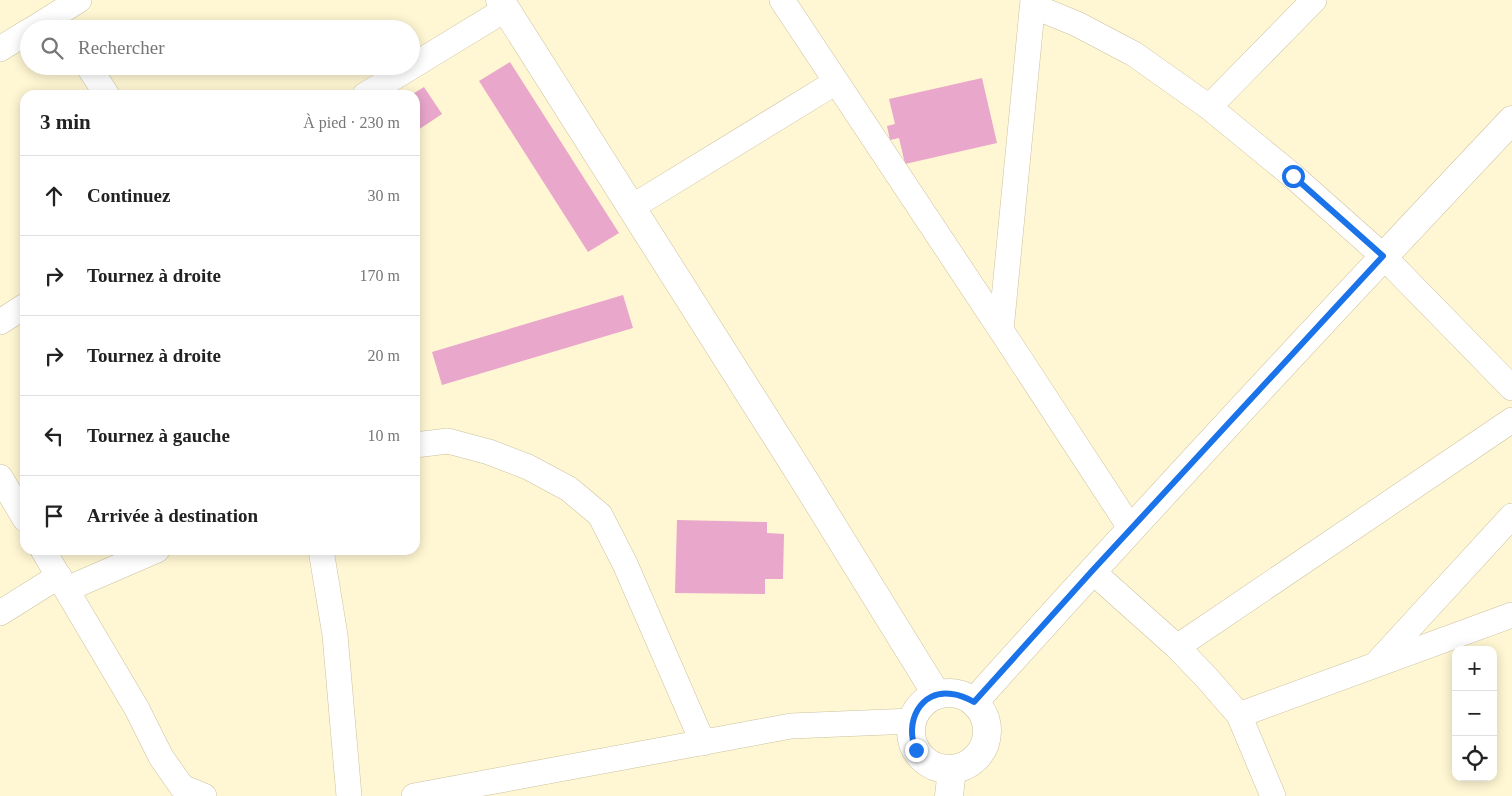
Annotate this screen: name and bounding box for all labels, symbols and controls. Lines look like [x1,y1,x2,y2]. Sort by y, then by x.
search box [20,20,420,75]
icon: search [38,34,66,62]
text: Rechercher [78,37,165,58]
text: 3 min [40,110,91,134]
text: À pied · 230 m [303,114,400,131]
route start [1282,165,1305,188]
icon: ahead [40,182,68,210]
text: Continuez [87,185,170,206]
text: 30 m [368,187,400,204]
icon: right [40,262,68,290]
text: Tournez à droite [87,265,221,286]
text: 170 m [360,267,400,284]
icon: right [40,342,68,370]
text: Tournez à droite [87,345,221,366]
text: 20 m [368,347,400,364]
icon: left [40,422,68,450]
text: Tournez à gauche [87,425,230,446]
text: 10 m [368,427,400,444]
icon: arrive [40,502,68,530]
text: Arrivée à destination [87,505,258,526]
map controls [1452,646,1497,781]
button: + [1452,646,1497,691]
button: − [1452,691,1497,736]
button: locate [1452,736,1497,781]
route end [905,739,928,762]

